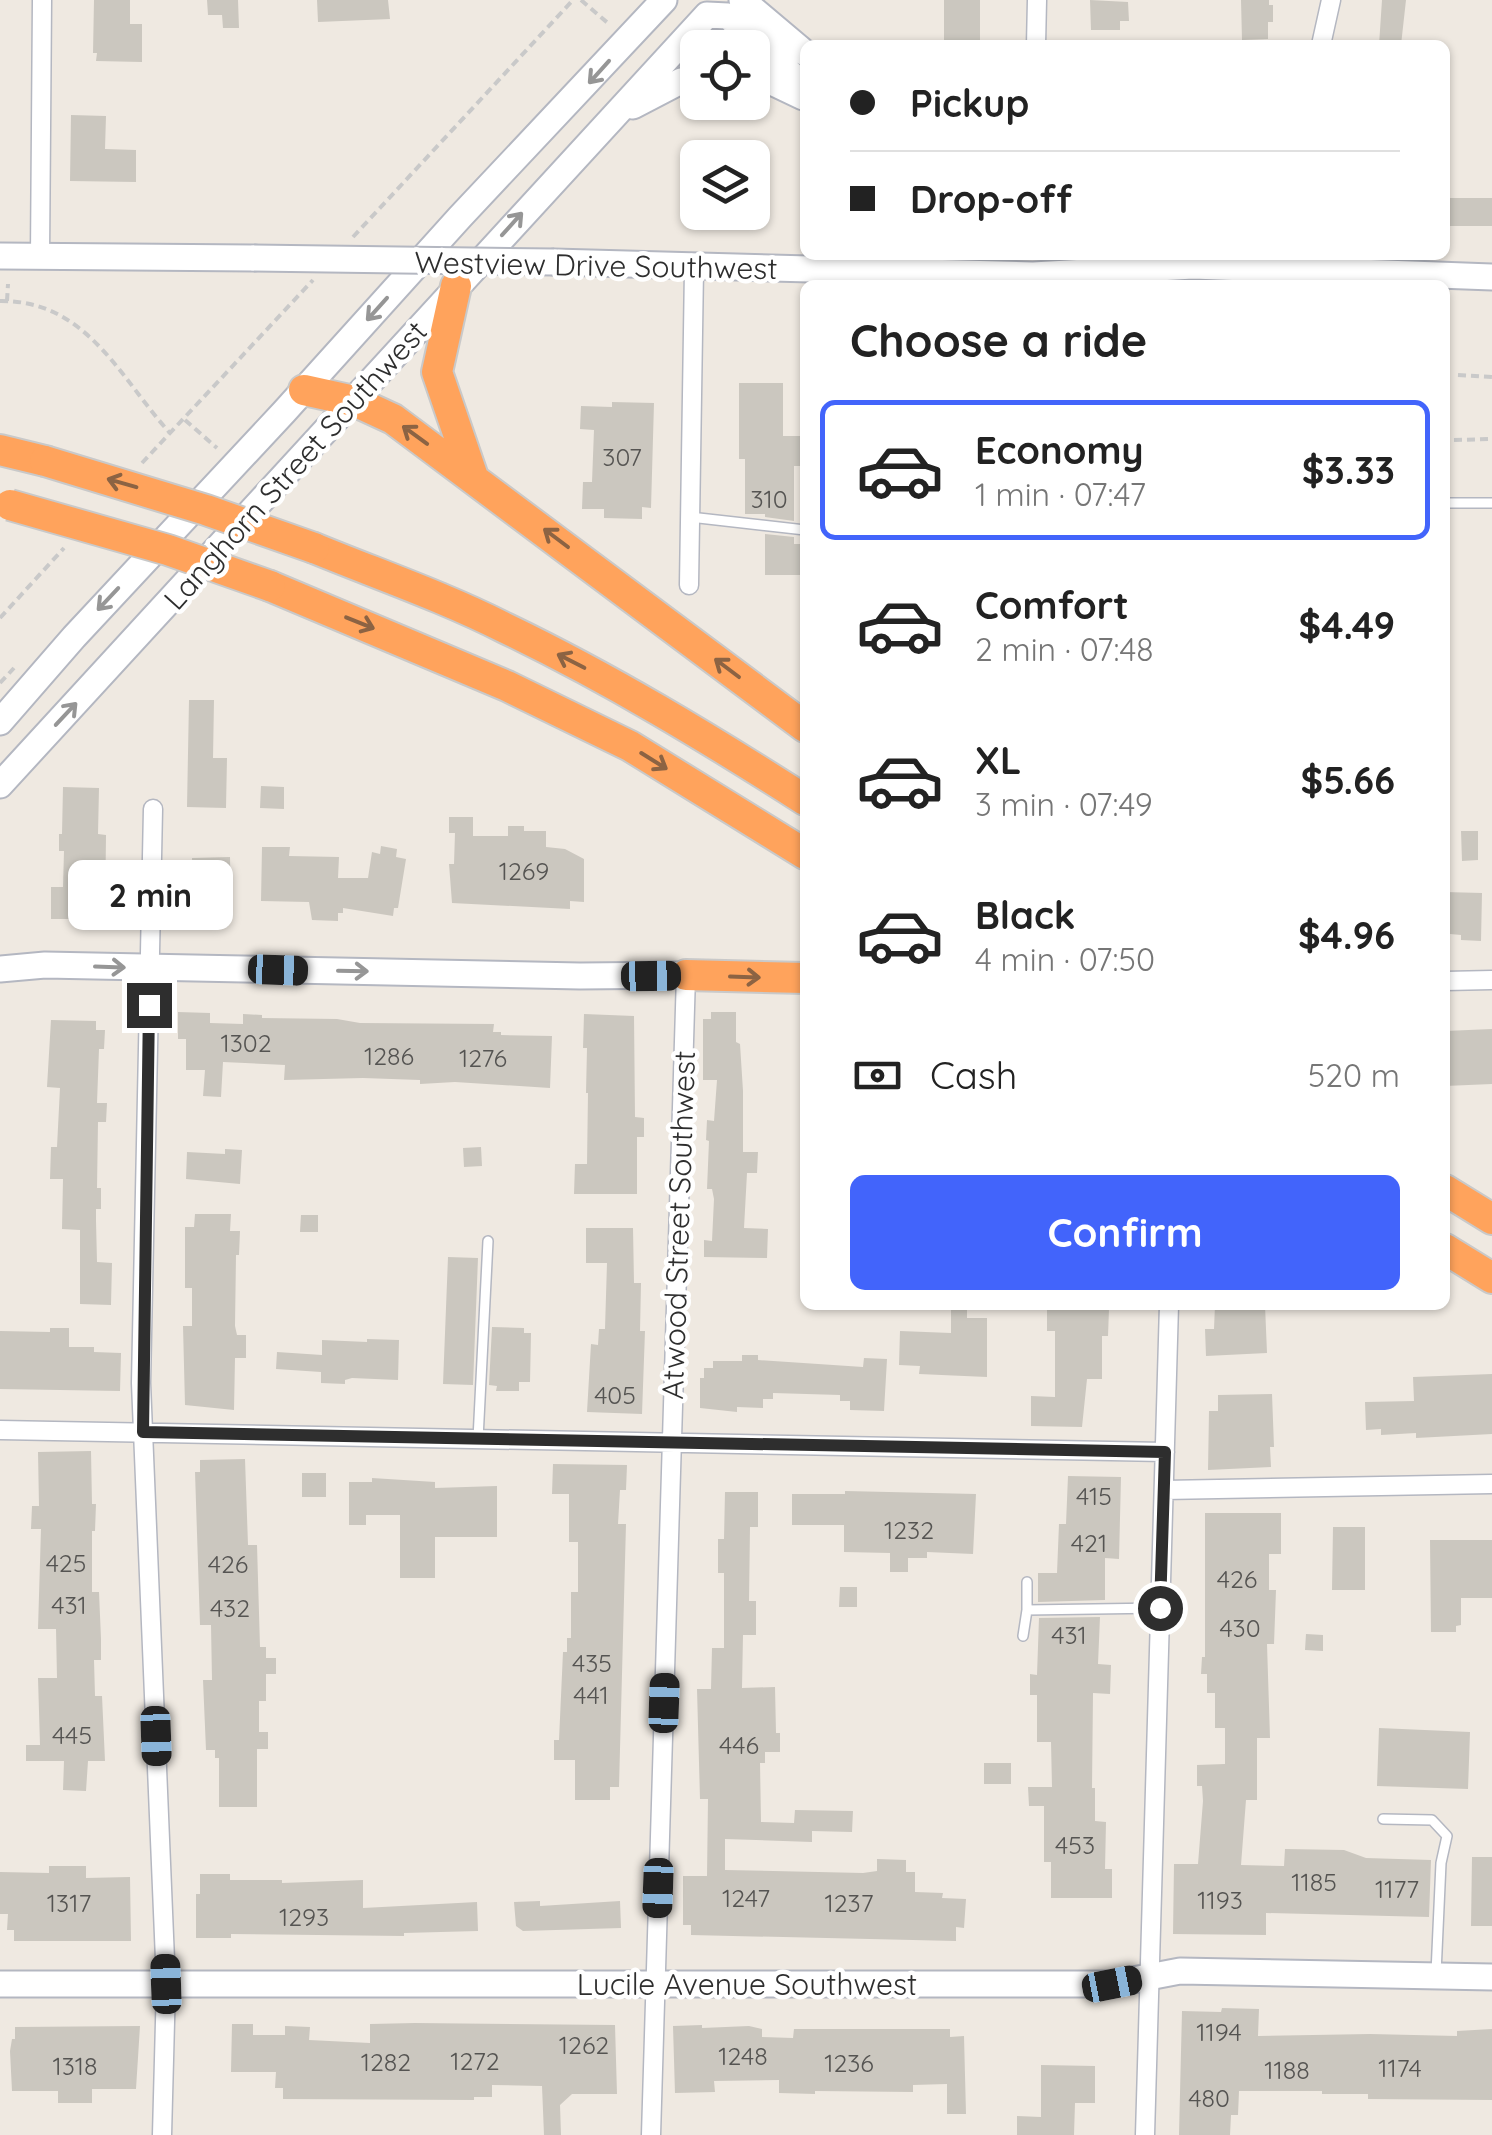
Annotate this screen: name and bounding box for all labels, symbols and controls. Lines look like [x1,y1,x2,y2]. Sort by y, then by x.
map controls [680,30,770,230]
button: locate [680,30,770,120]
one-way arrow [588,59,611,84]
text: Pickup [910,79,1029,127]
button: layers [680,140,770,230]
text: Drop-off [910,175,1072,223]
one-way arrow [500,212,524,238]
street label: Westview Drive Southwest [414,243,778,287]
one-way arrow [365,296,388,321]
text: Choose a ride [850,312,1147,368]
street label: Langhorn Street Southwest [155,313,435,617]
one-way arrow [402,425,430,446]
icon: car [855,425,945,515]
text: Economy [975,426,1144,474]
house number: 307 [602,441,642,472]
text: $3.33 [1302,446,1395,494]
one-way arrow [107,473,138,491]
text: 1 min · 07:47 [975,474,1146,514]
house number: 310 [750,483,788,514]
one-way arrow [543,528,570,549]
icon: car [855,580,945,670]
text: Comfort [975,581,1129,629]
one-way arrow [96,587,120,611]
text: $4.49 [1298,601,1395,649]
one-way arrow [345,615,375,633]
text: 2 min · 07:48 [975,629,1154,669]
one-way arrow [556,651,586,671]
one-way arrow [714,658,741,679]
one-way arrow [54,702,77,727]
icon: car [855,735,945,825]
text: XL [975,736,1021,784]
one-way arrow [639,751,668,771]
text: $5.66 [1300,756,1395,804]
text: 3 min · 07:49 [975,784,1153,824]
house number: 1269 [499,855,549,886]
callout: 2 min [66,860,232,930]
text: 2 min [109,875,192,915]
icon: car [855,890,945,980]
text: Black [975,891,1075,939]
text: $4.96 [1298,911,1395,959]
text: 4 min · 07:50 [975,939,1155,979]
car [247,954,309,986]
one-way arrow [93,957,125,976]
car [621,960,681,992]
one-way arrow [336,962,368,981]
one-way arrow [729,967,761,986]
route end [127,983,172,1028]
house number: 1302 [220,1027,272,1058]
house number: 1286 [364,1040,414,1071]
house number: 1276 [459,1042,507,1073]
icon: cash [850,1048,905,1103]
street label: Atwood Street Southwest [653,1050,703,1400]
text: Cash [930,1051,1017,1099]
text: 520 m [1308,1055,1400,1095]
button: Confirm [850,1175,1400,1290]
house number: 405 [594,1379,636,1410]
house number: 415 [1076,1480,1112,1511]
house number: 1232 [884,1514,934,1545]
house number: 421 [1071,1527,1107,1558]
house number: 425 [46,1547,86,1578]
house number: 426 [208,1548,248,1579]
house number: 426 [1217,1563,1257,1594]
route start [1138,1586,1183,1631]
house number: 431 [51,1589,87,1620]
house number: 432 [210,1592,250,1623]
house number: 430 [1219,1612,1261,1643]
house number: 431 [1051,1619,1087,1650]
house number: 435 [572,1647,612,1678]
car [648,1672,680,1734]
house number: 441 [573,1679,609,1710]
car [140,1705,172,1767]
house number: 445 [52,1719,92,1750]
house number: 446 [719,1729,759,1760]
house number: 453 [1055,1829,1095,1860]
car [642,1857,674,1919]
house number: 1185 [1291,1866,1337,1897]
house number: 1177 [1375,1873,1419,1904]
house number: 1247 [722,1882,770,1913]
house number: 1193 [1197,1884,1243,1915]
house number: 1317 [47,1887,91,1918]
house number: 1237 [824,1887,874,1918]
house number: 1293 [279,1901,329,1932]
car [150,1953,182,2015]
car [1080,1964,1144,2004]
street label: Lucile Avenue Southwest [577,1965,917,2003]
house number: 1194 [1196,2016,1242,2047]
house number: 1262 [559,2029,609,2060]
house number: 1248 [718,2040,768,2071]
house number: 1272 [450,2045,500,2076]
house number: 1282 [361,2046,411,2077]
house number: 1236 [824,2047,874,2078]
house number: 1318 [52,2050,98,2081]
house number: 1174 [1378,2052,1422,2083]
house number: 1188 [1264,2054,1310,2085]
house number: 480 [1188,2082,1230,2113]

